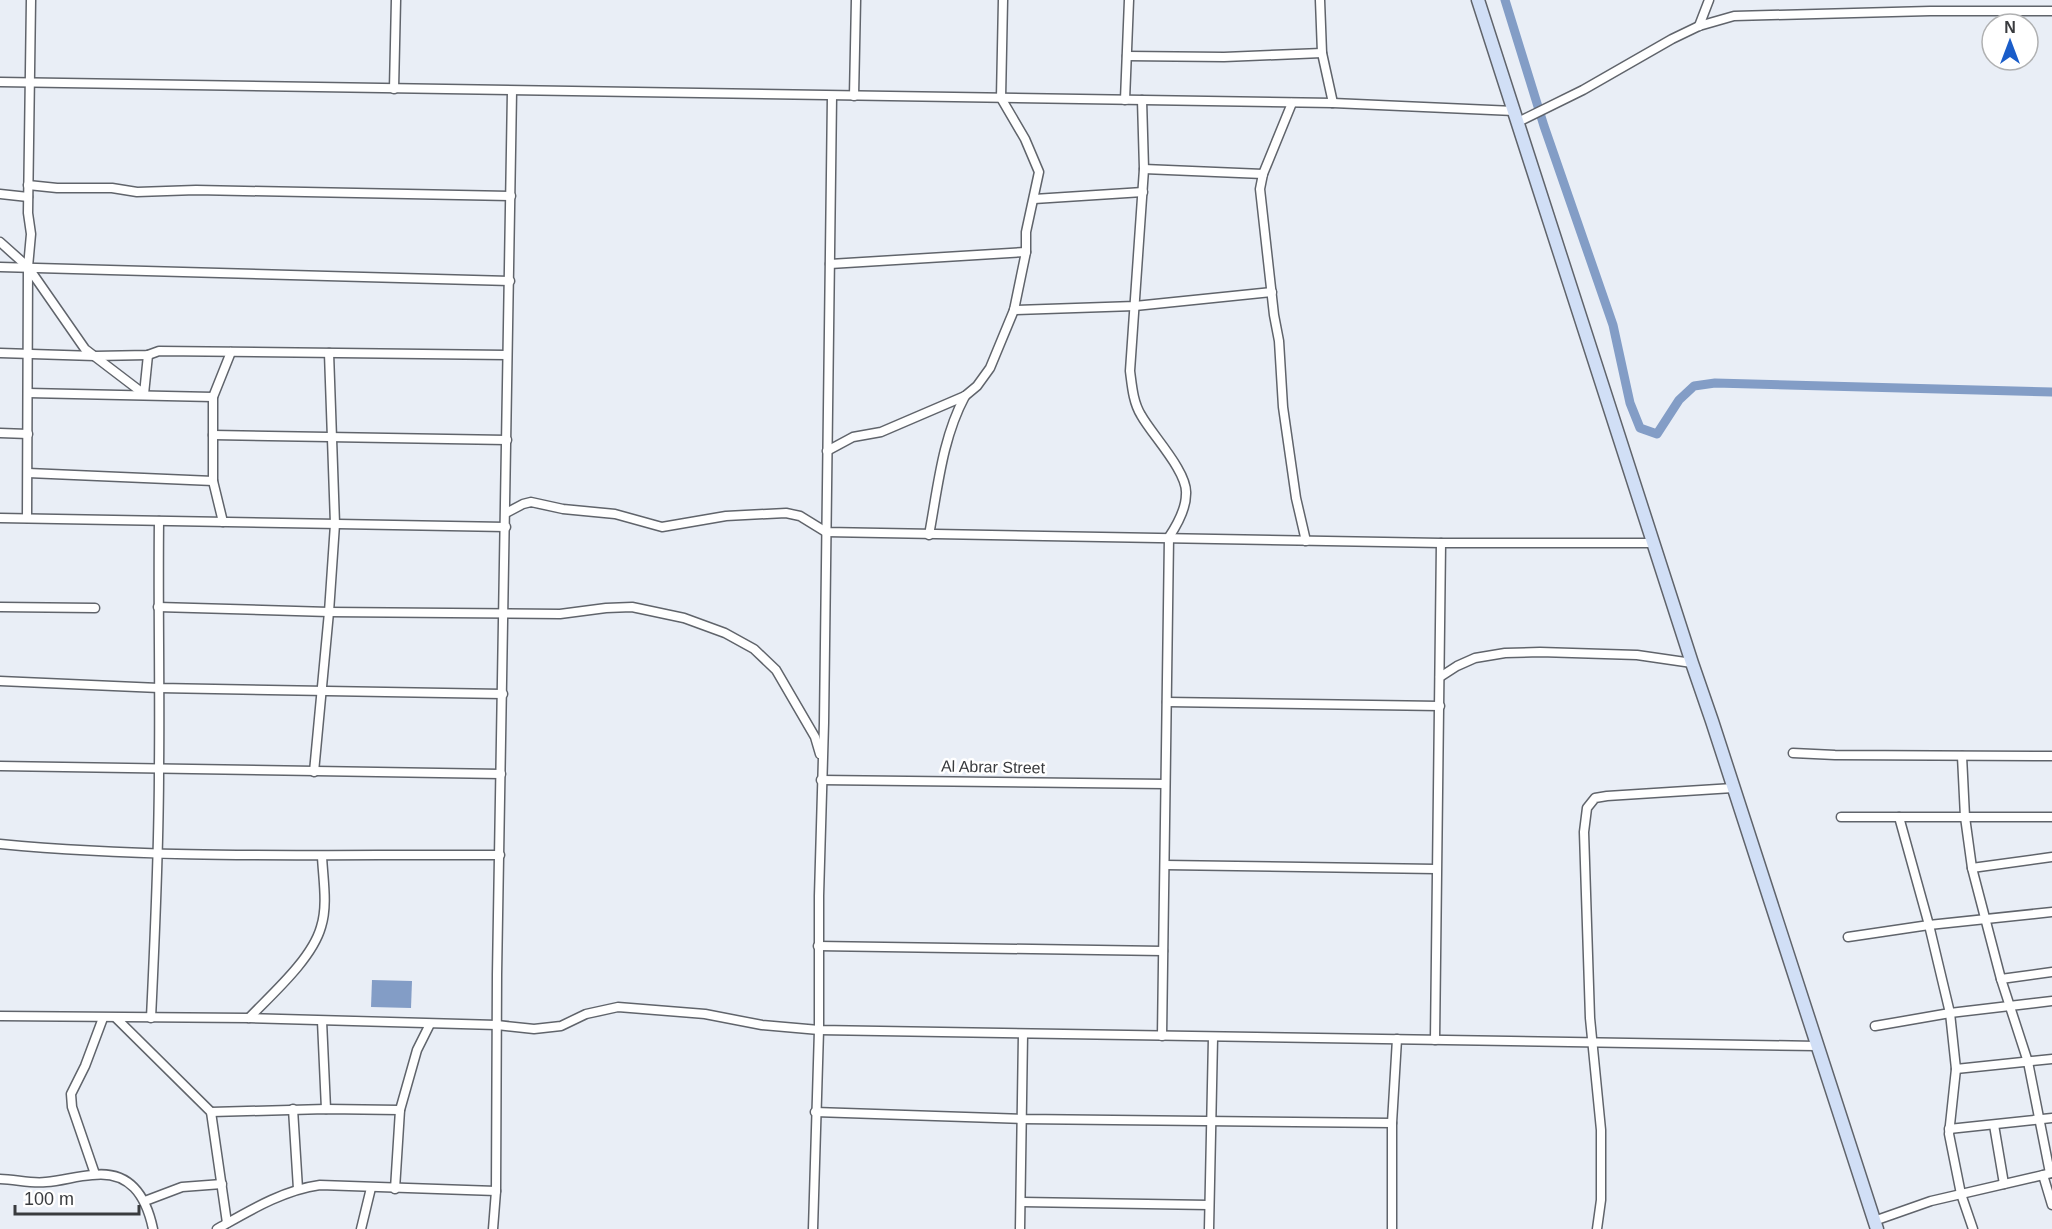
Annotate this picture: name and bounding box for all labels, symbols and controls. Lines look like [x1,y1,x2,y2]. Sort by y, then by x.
north arrow [1980,12,2040,72]
text: N [2004,19,2016,36]
street label: Al Abrar Street [941,758,1046,776]
scale bar [15,1178,140,1216]
text: 100 m [24,1189,74,1209]

